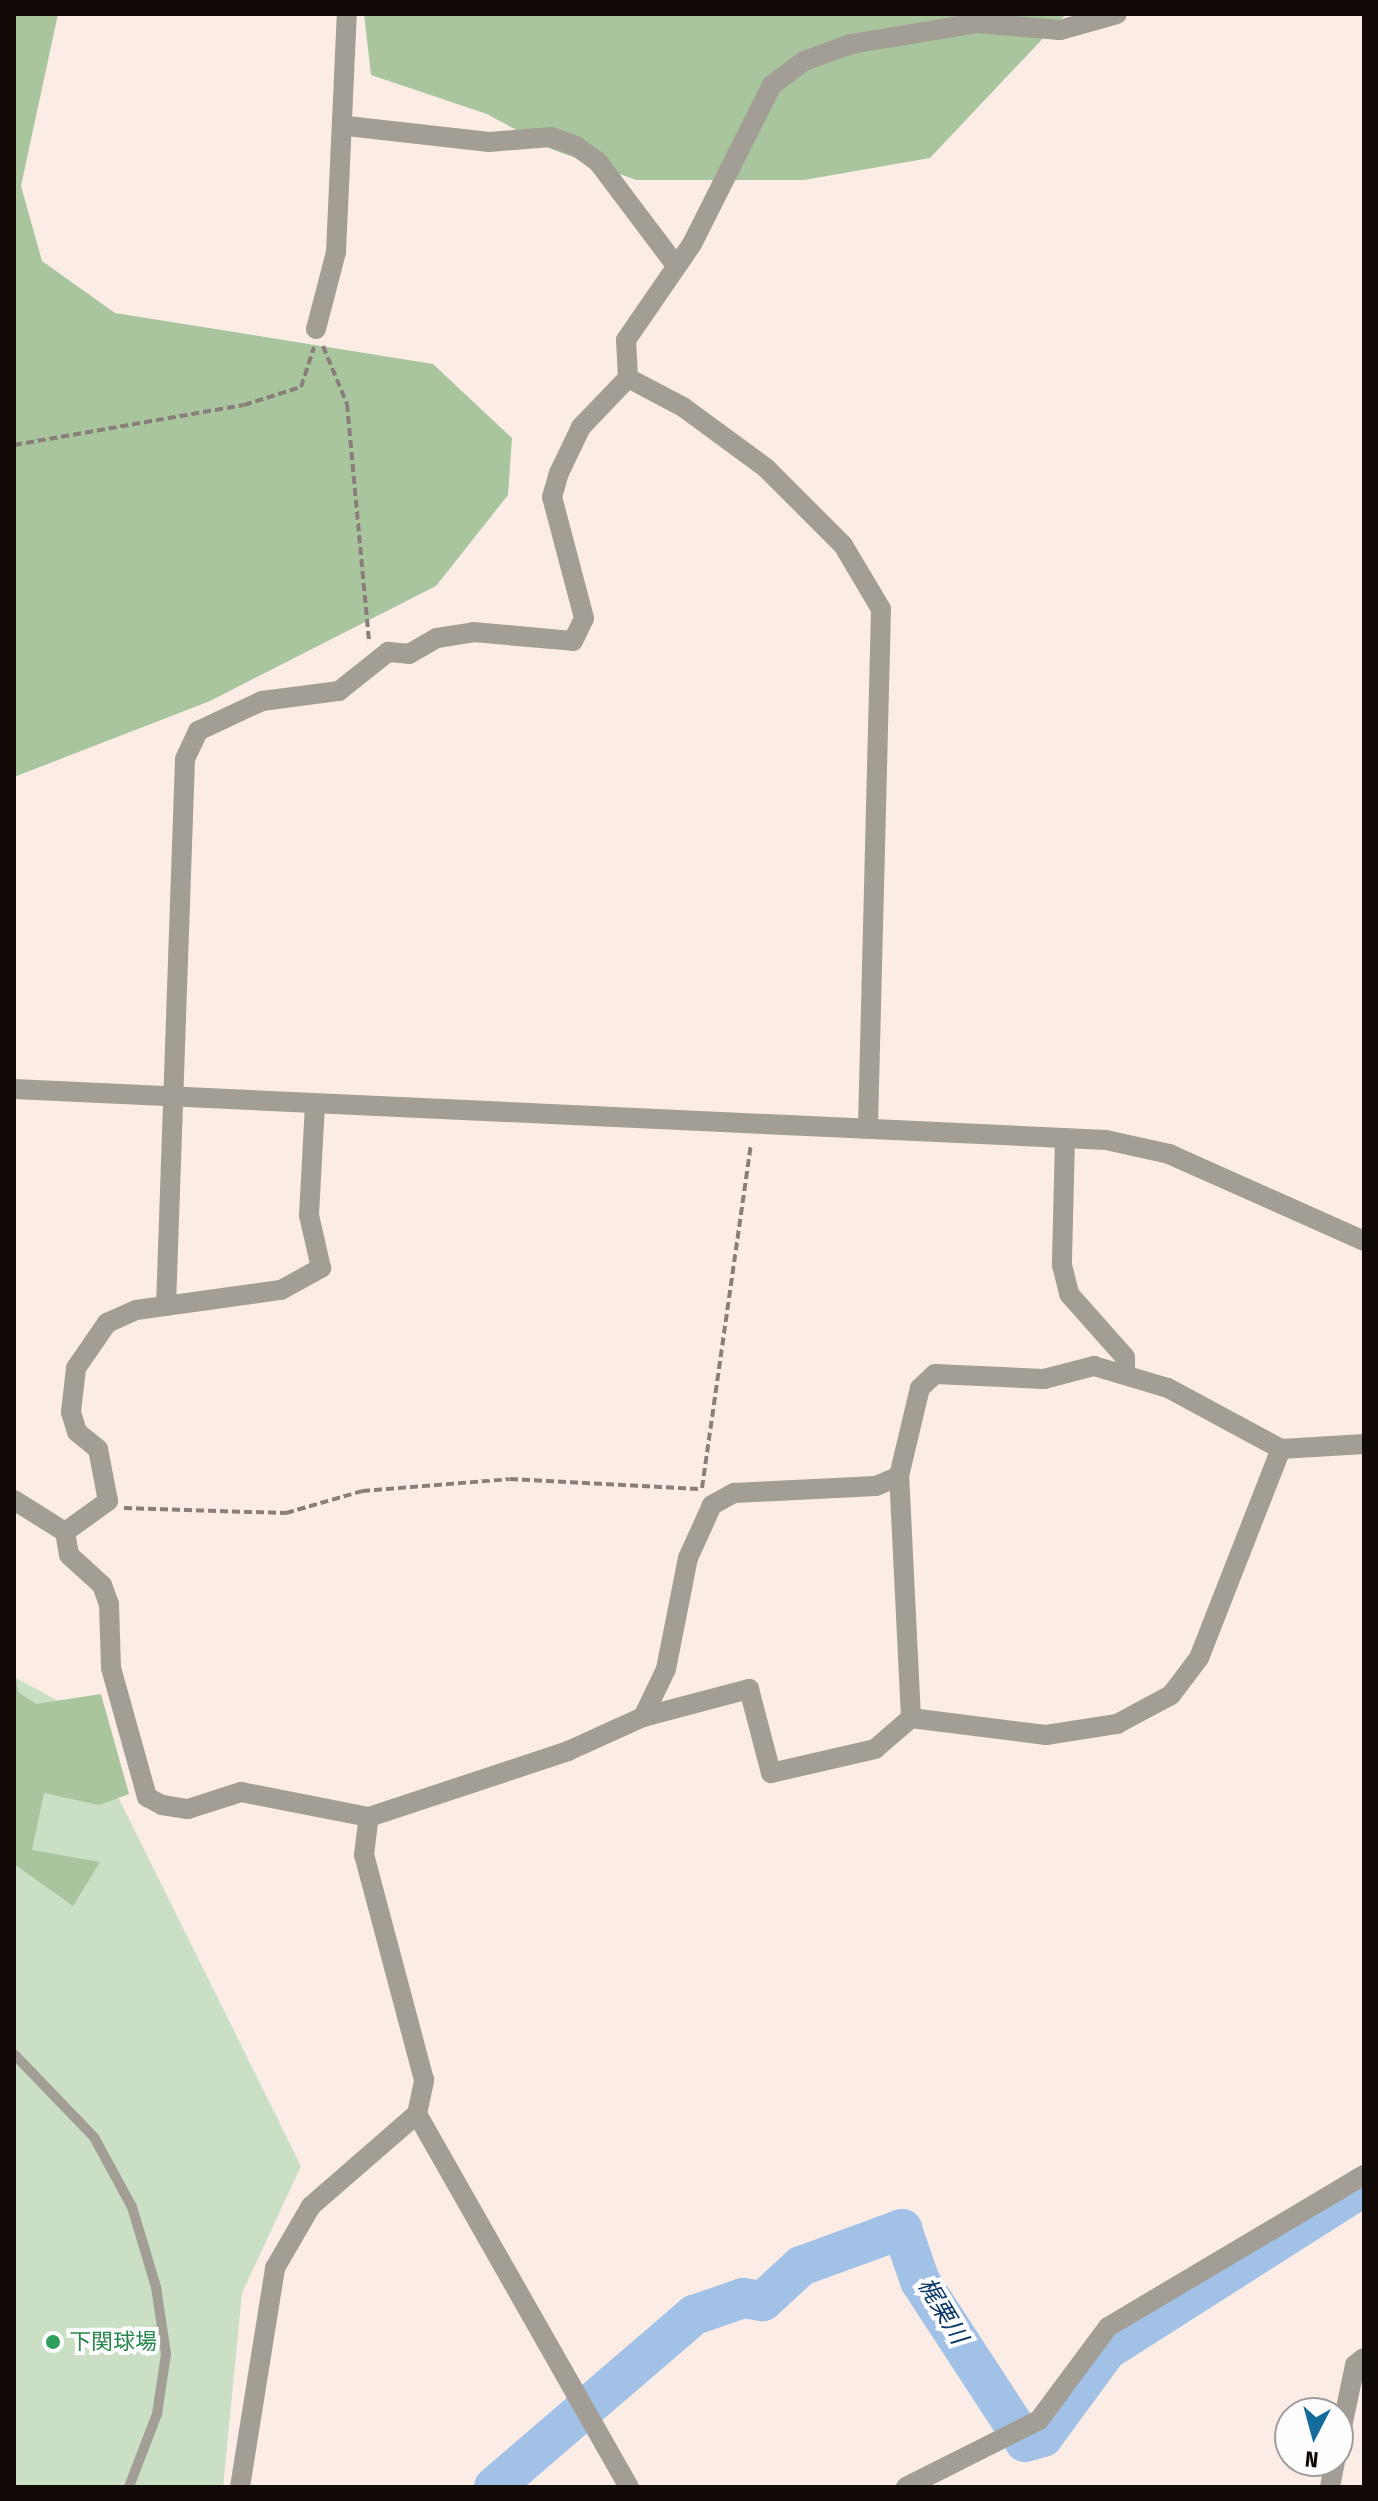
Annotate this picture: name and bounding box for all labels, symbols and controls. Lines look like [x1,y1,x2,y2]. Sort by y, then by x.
water label: 梶栗川 [911,2273,973,2349]
place label: 下関球場 [69,2329,157,2355]
marker: 下関球場 [44,2333,62,2351]
north arrow [1274,2397,1354,2477]
text: N [1304,2445,1320,2473]

